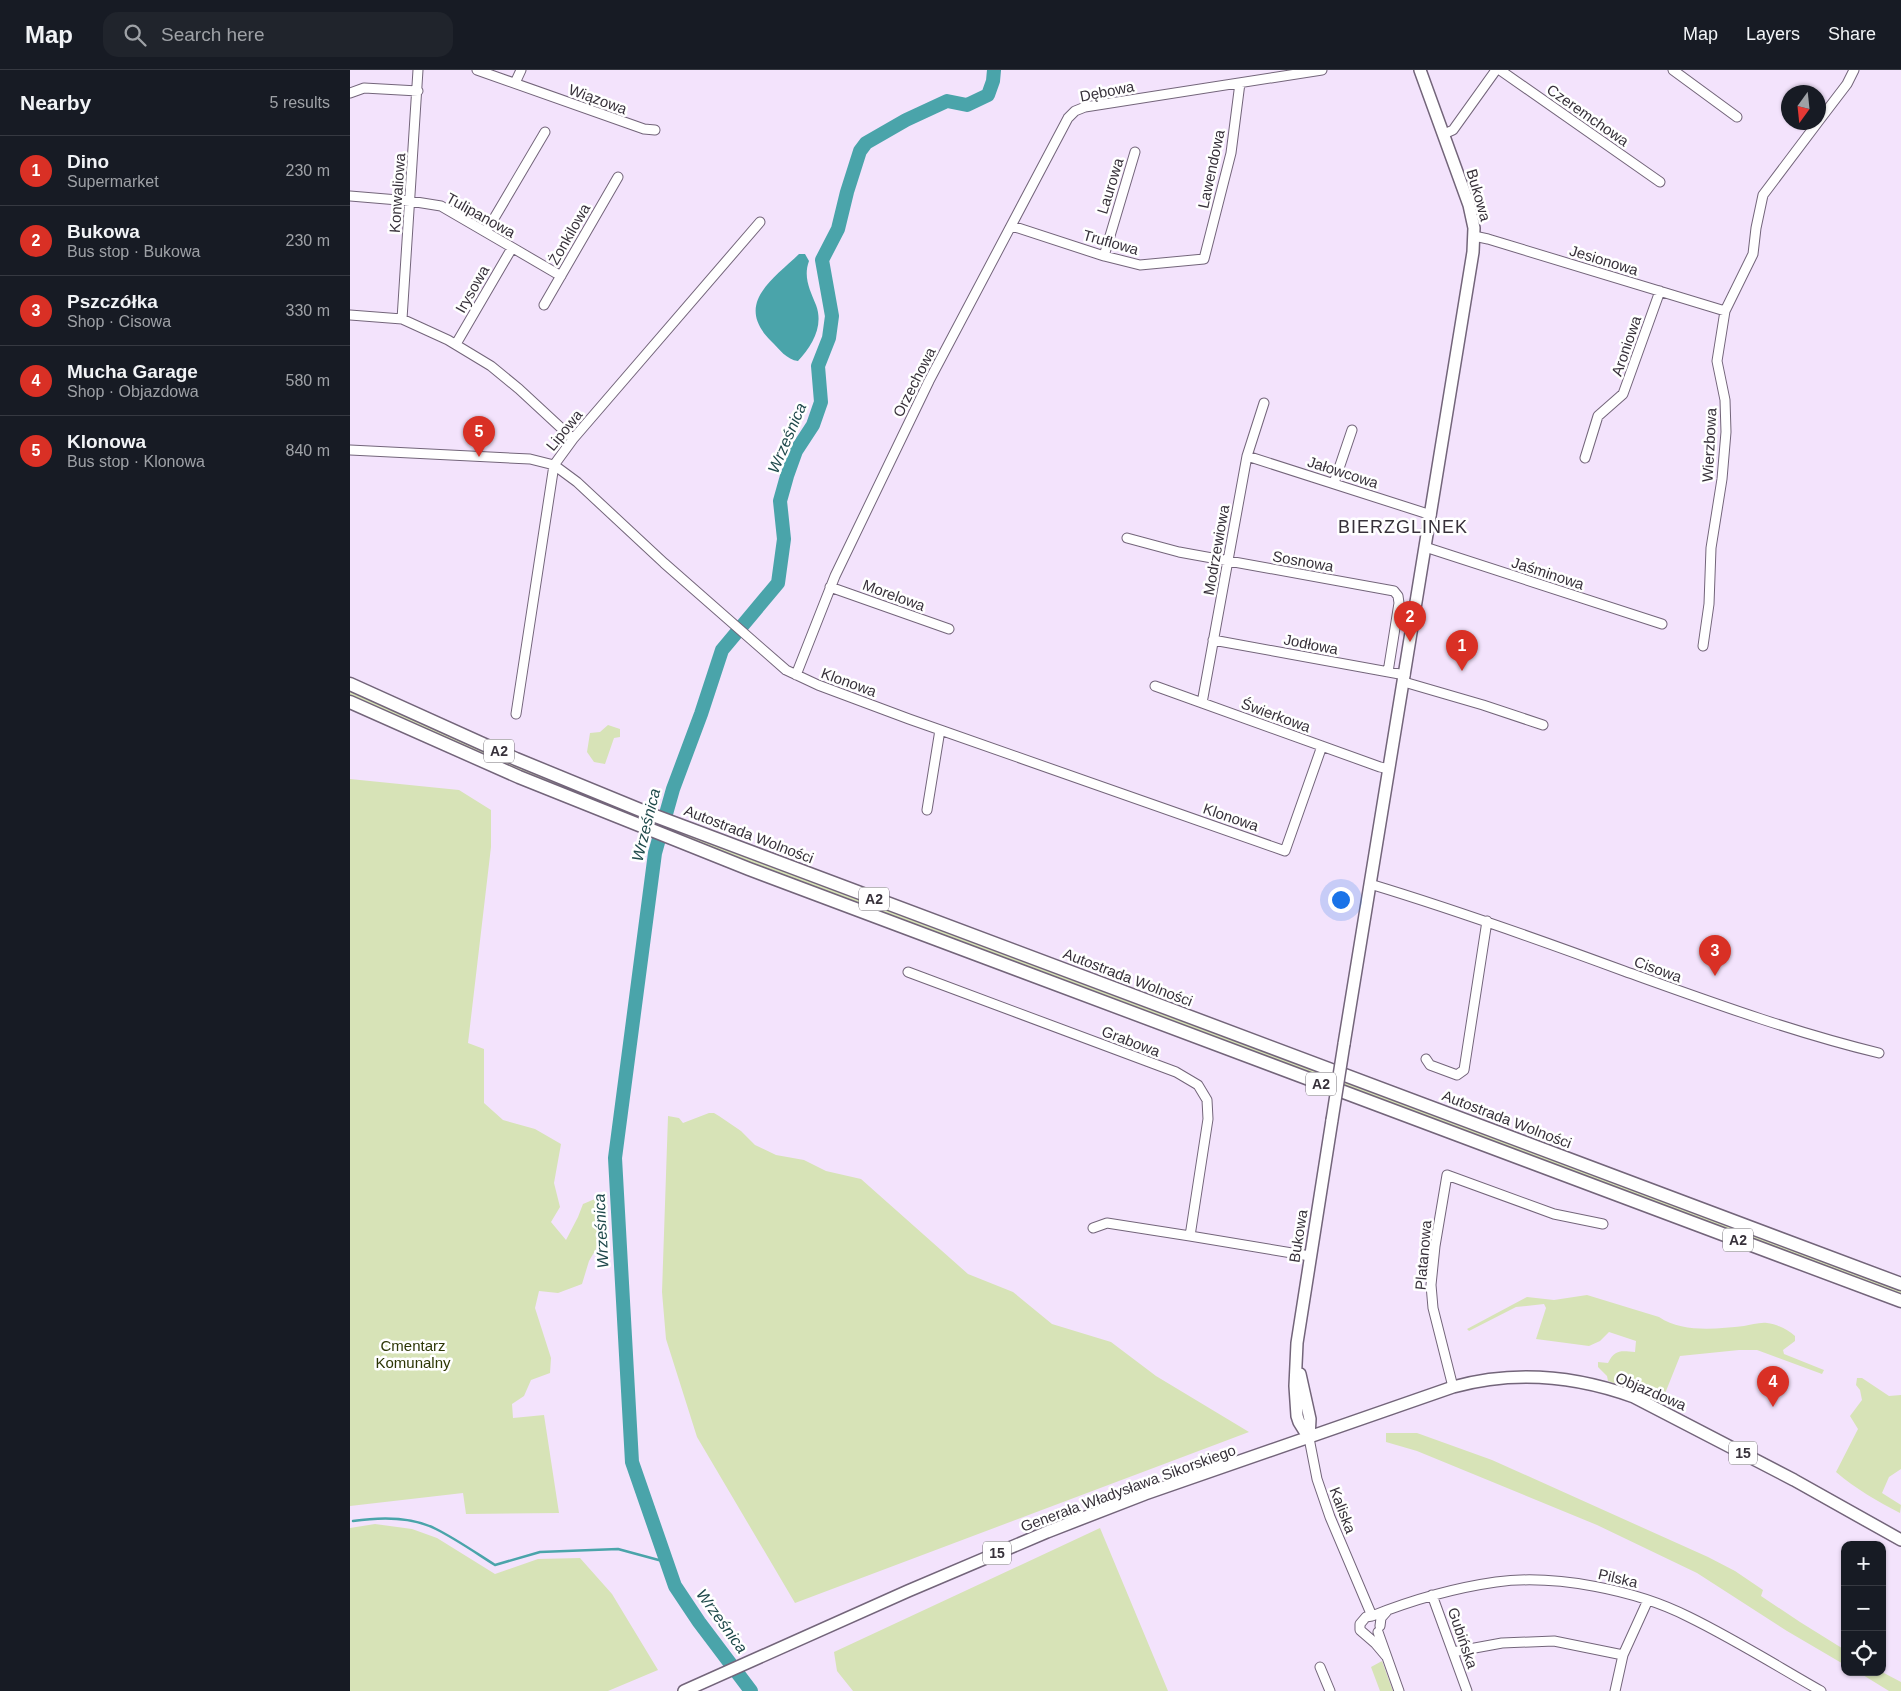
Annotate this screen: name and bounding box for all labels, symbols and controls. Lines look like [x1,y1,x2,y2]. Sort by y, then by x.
search box [103,12,453,57]
text: Map [25,21,73,48]
icon: search [121,21,149,49]
text: Search here [161,24,265,45]
text: Map [1683,24,1718,44]
text: Layers [1746,24,1800,44]
text: Share [1828,24,1876,44]
street label: Dębowa [1078,77,1136,105]
street label: Wiązowa [566,81,630,118]
street label: Czeremchowa [1544,81,1633,150]
north arrow [1781,85,1826,130]
text: Nearby [20,91,91,114]
text: 5 results [270,94,330,111]
street label: Lawendowa [1194,127,1228,210]
text: Dino [67,151,109,172]
street label: Konwaliowa [386,152,408,234]
street label: Laurowa [1093,155,1127,216]
text: 1 [32,162,40,179]
text: 230 m [286,162,330,179]
street label: Bukowa [1463,167,1495,224]
text: Supermarket [67,173,159,190]
street label: Tulipanowa [444,189,519,241]
street label: Żonkilowa [545,200,594,267]
text: Bukowa [67,221,140,242]
street label: Truflowa [1081,226,1141,258]
text: 2 [32,232,40,249]
text: 230 m [286,232,330,249]
street label: Jesionowa [1568,242,1641,279]
text: Bus stop · Bukowa [67,243,200,260]
street label: Irysowa [452,262,493,316]
text: Pszczółka [67,291,158,312]
text: 3 [32,302,40,319]
text: 330 m [286,302,330,319]
text: Shop · Cisowa [67,313,171,330]
street label: Aroniowa [1608,313,1644,378]
street label: Orzechowa [889,344,939,420]
text: Mucha Garage [67,361,198,382]
text: 4 [32,372,40,389]
text: 580 m [286,372,330,389]
text: Shop · Objazdowa [67,383,199,400]
water label: Wrześnica [765,400,809,476]
street label: Lipowa [542,406,586,454]
street label: Wierzbowa [1699,407,1719,482]
pin: 5 [463,416,495,457]
text: Klonowa [67,431,146,452]
text: 5 [32,442,40,459]
text: 840 m [286,442,330,459]
text: Bus stop · Klonowa [67,453,205,470]
street label: Jałowcowa [1305,453,1381,492]
street label: Modrzewiowa [1200,503,1232,597]
district label: BIERZGLINEK [1338,517,1468,537]
street label: Sosnowa [1271,547,1336,575]
street label: Jaśminowa [1510,553,1587,593]
street label: Morelowa [861,576,928,614]
pin: 2 [1394,601,1426,642]
street label: Jodłowa [1282,630,1340,658]
pin: 1 [1446,630,1478,671]
street label: Klonowa [819,664,880,700]
street label: Świerkowa [1239,695,1314,736]
road number: A2 [484,739,514,762]
water label: Wrześnica [629,787,663,863]
street label: Klonowa [1201,800,1262,835]
street label: Autostrada Wolności [682,801,816,867]
your location [1328,887,1354,913]
road number: A2 [859,888,889,911]
pin: 3 [1699,935,1731,976]
street label: Autostrada Wolności [1061,944,1195,1010]
street label: Cisowa [1632,953,1685,986]
street label: Grabowa [1100,1022,1163,1060]
road number: A2 [1306,1072,1336,1096]
street label: Autostrada Wolności [1440,1086,1574,1152]
water label: Wrześnica [591,1193,611,1269]
street label: Bukowa [1285,1208,1311,1264]
street label: Platanowa [1411,1219,1435,1291]
road number: A2 [1723,1228,1753,1252]
park label: Cmentarz Komunalny [375,1337,451,1371]
pin: 4 [1757,1366,1789,1407]
street label: Objazdowa [1613,1369,1689,1414]
street label: Generała Władysława Sikorskiego [1018,1441,1238,1535]
road number: 15 [1729,1442,1757,1465]
street label: Kaliska [1326,1484,1360,1536]
map controls [1841,1541,1886,1676]
button: + [1841,1541,1886,1586]
road number: 15 [983,1542,1011,1565]
street label: Pilska [1597,1565,1640,1591]
water label: Wrześnica [693,1586,751,1656]
button: − [1841,1586,1886,1631]
street label: Gubińska [1445,1605,1482,1671]
button: locate [1841,1631,1886,1676]

